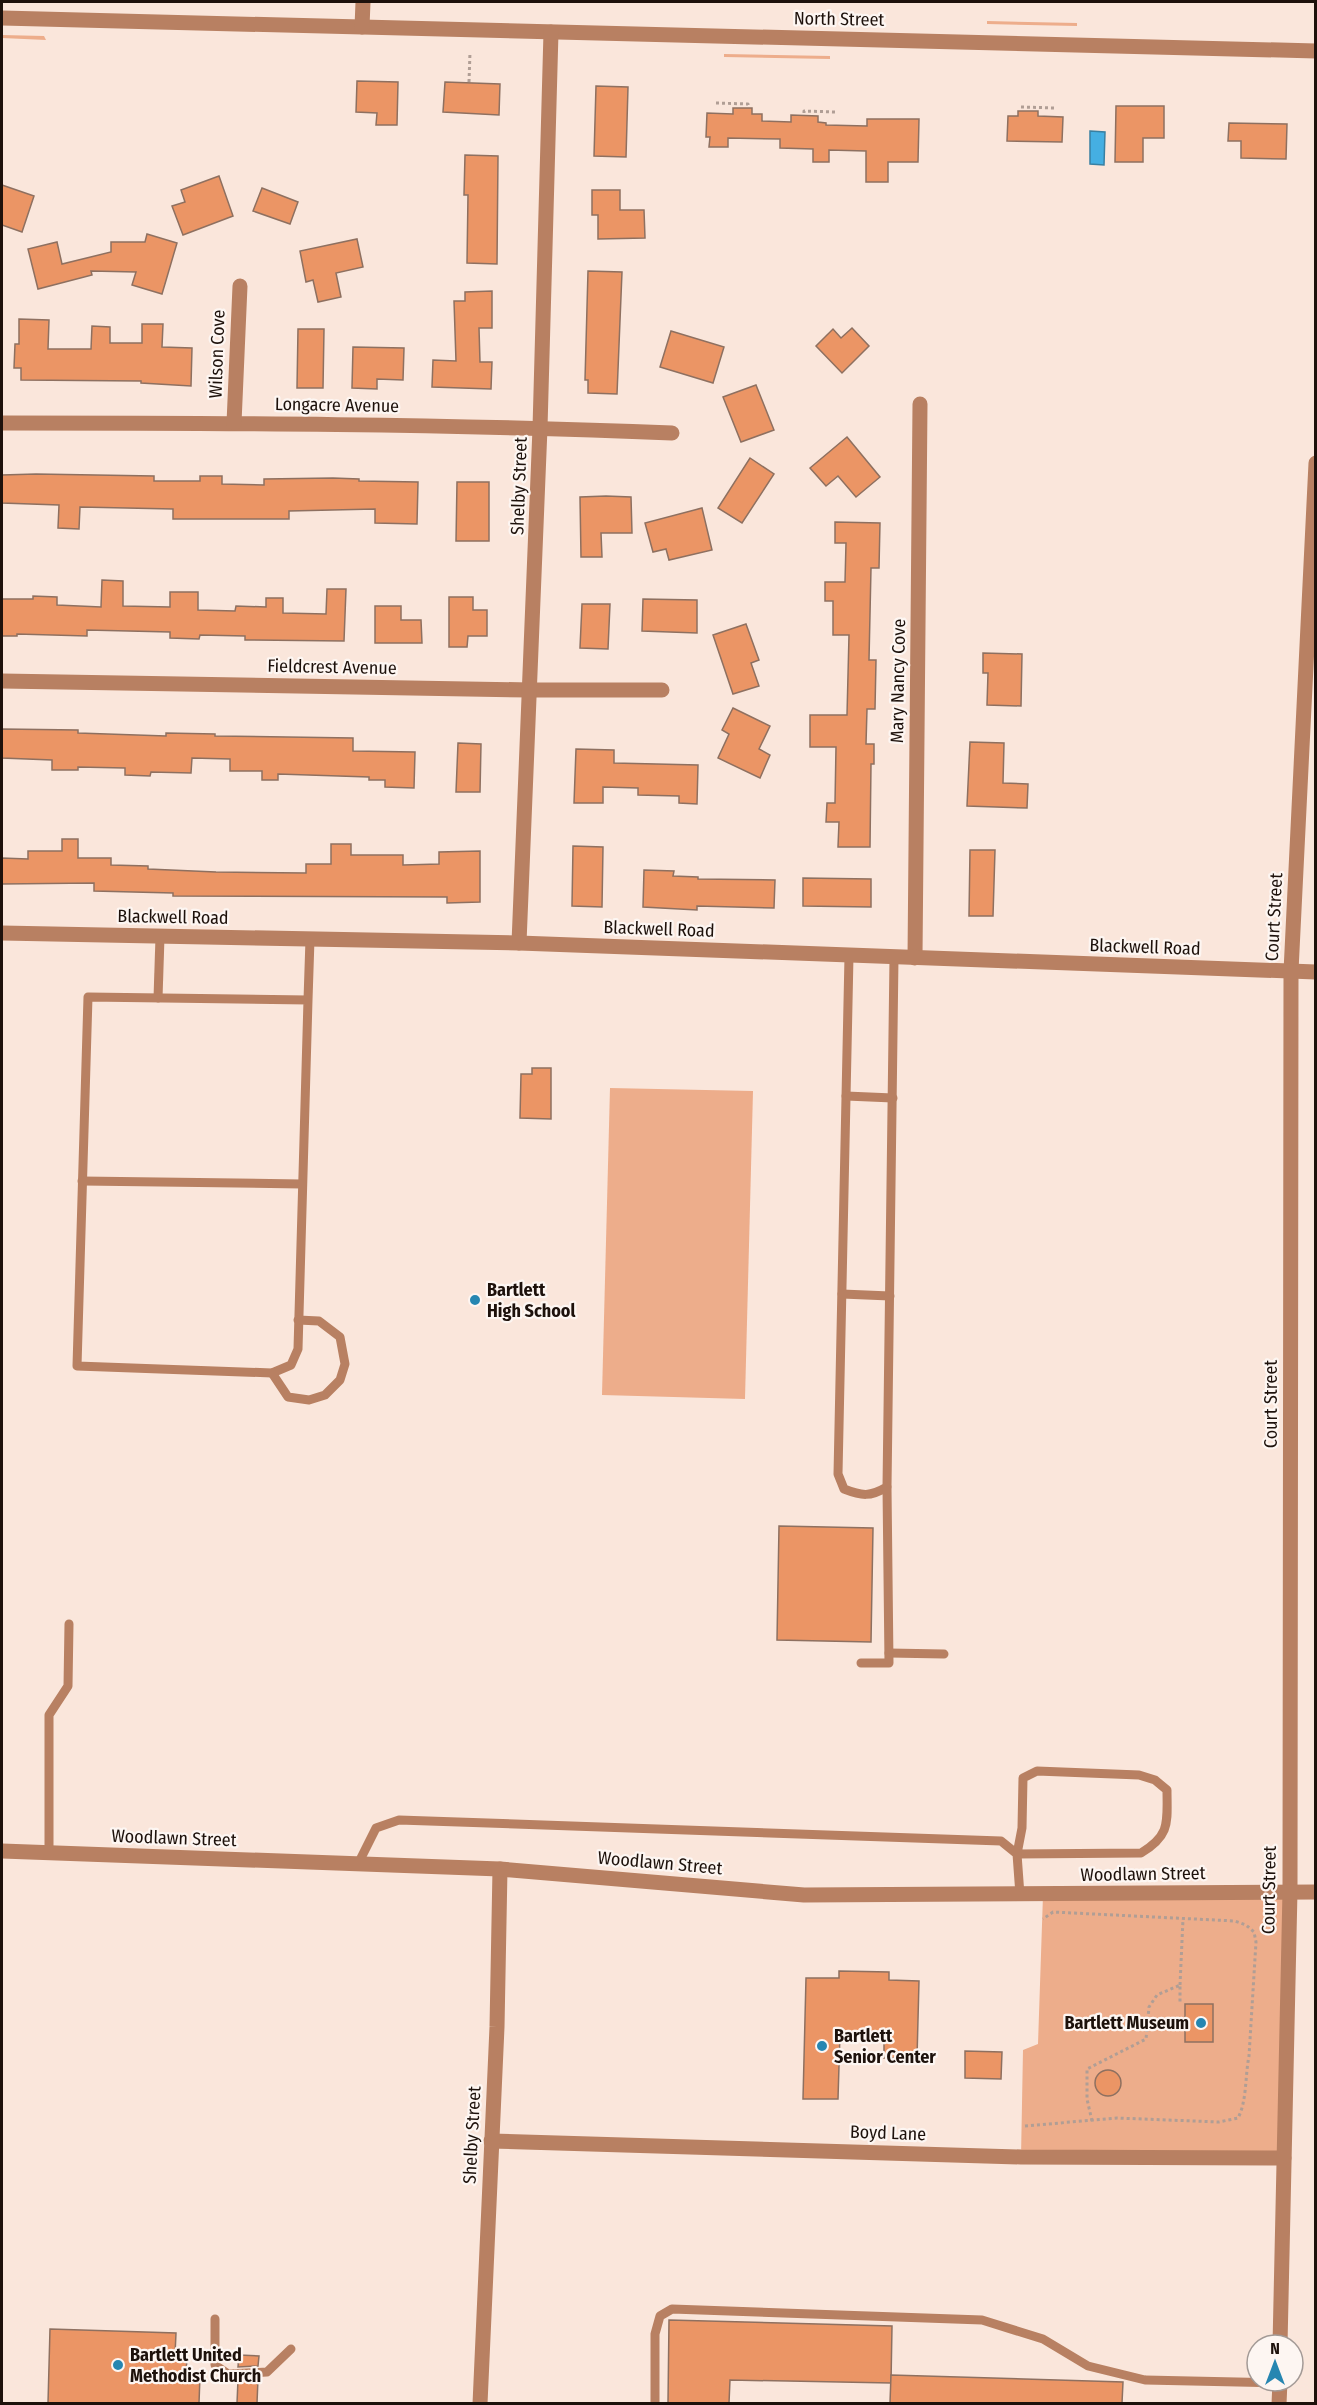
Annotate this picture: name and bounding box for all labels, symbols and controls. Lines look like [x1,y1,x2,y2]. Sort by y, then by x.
street label: North Street [794,7,885,31]
street label: Wilson Cove [204,309,230,399]
street label: Longacre Avenue [275,393,399,417]
street label: Shelby Street [506,436,532,535]
street label: Mary Nancy Cove [886,619,910,743]
street label: Fieldcrest Avenue [267,655,397,679]
street label: Court Street [1261,872,1287,962]
street label: Blackwell Road [117,905,229,929]
street label: Blackwell Road [603,916,715,942]
street label: Blackwell Road [1089,934,1201,960]
place label: Bartlett High School [487,1279,575,1322]
marker: Bartlett High School [468,1293,482,1307]
street label: Court Street [1260,1360,1282,1448]
street label: Woodlawn Street [111,1825,237,1851]
street label: Court Street [1257,1846,1281,1934]
street label: Woodlawn Street [597,1847,723,1879]
street label: Woodlawn Street [1080,1862,1206,1886]
place label: Bartlett Museum [1064,2012,1189,2034]
marker: Bartlett Museum [1194,2016,1208,2030]
place label: Bartlett Senior Center [834,2025,936,2068]
marker: Bartlett Senior Center [815,2039,829,2053]
street label: Shelby Street [458,2085,486,2185]
street label: Boyd Lane [850,2121,927,2145]
north arrow [1245,2333,1305,2393]
text: N [1270,2339,1280,2358]
place label: Bartlett United Methodist Church [130,2344,261,2387]
marker: Bartlett United Methodist Church [111,2358,125,2372]

